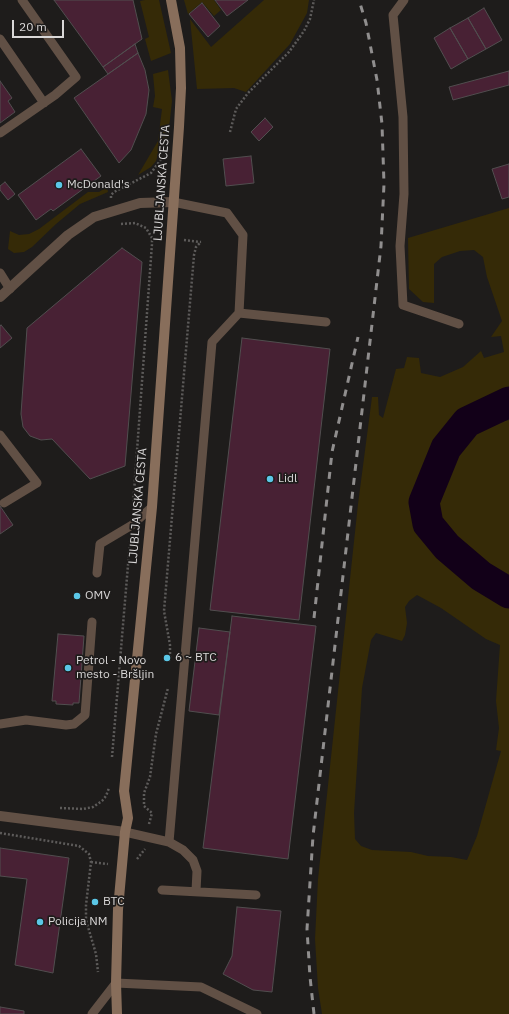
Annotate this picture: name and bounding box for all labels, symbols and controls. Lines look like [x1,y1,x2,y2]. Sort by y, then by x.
scale bar [14,12,66,38]
text: 20 m [19,19,47,34]
street label: LJUBLJANSKA CESTA [151,124,173,242]
place label: McDonald's [67,178,130,192]
marker: McDonald's [54,180,64,190]
street label: LJUBLJANSKA CESTA [126,447,150,565]
place label: Lidl [278,472,297,486]
marker: Lidl [265,474,275,484]
place label: OMV [85,589,111,603]
marker: OMV [72,591,82,601]
place label: 6 ~ BTC [175,651,217,665]
marker: 6 ~ BTC [162,653,172,663]
place label: Petrol - Novo mesto - Bršljin [76,654,154,682]
marker: Petrol - Novo mesto - Bršljin [63,663,73,673]
place label: BTC [103,895,125,909]
marker: BTC [90,897,100,907]
place label: Policija NM [48,915,108,929]
marker: Policija NM [35,917,45,927]

